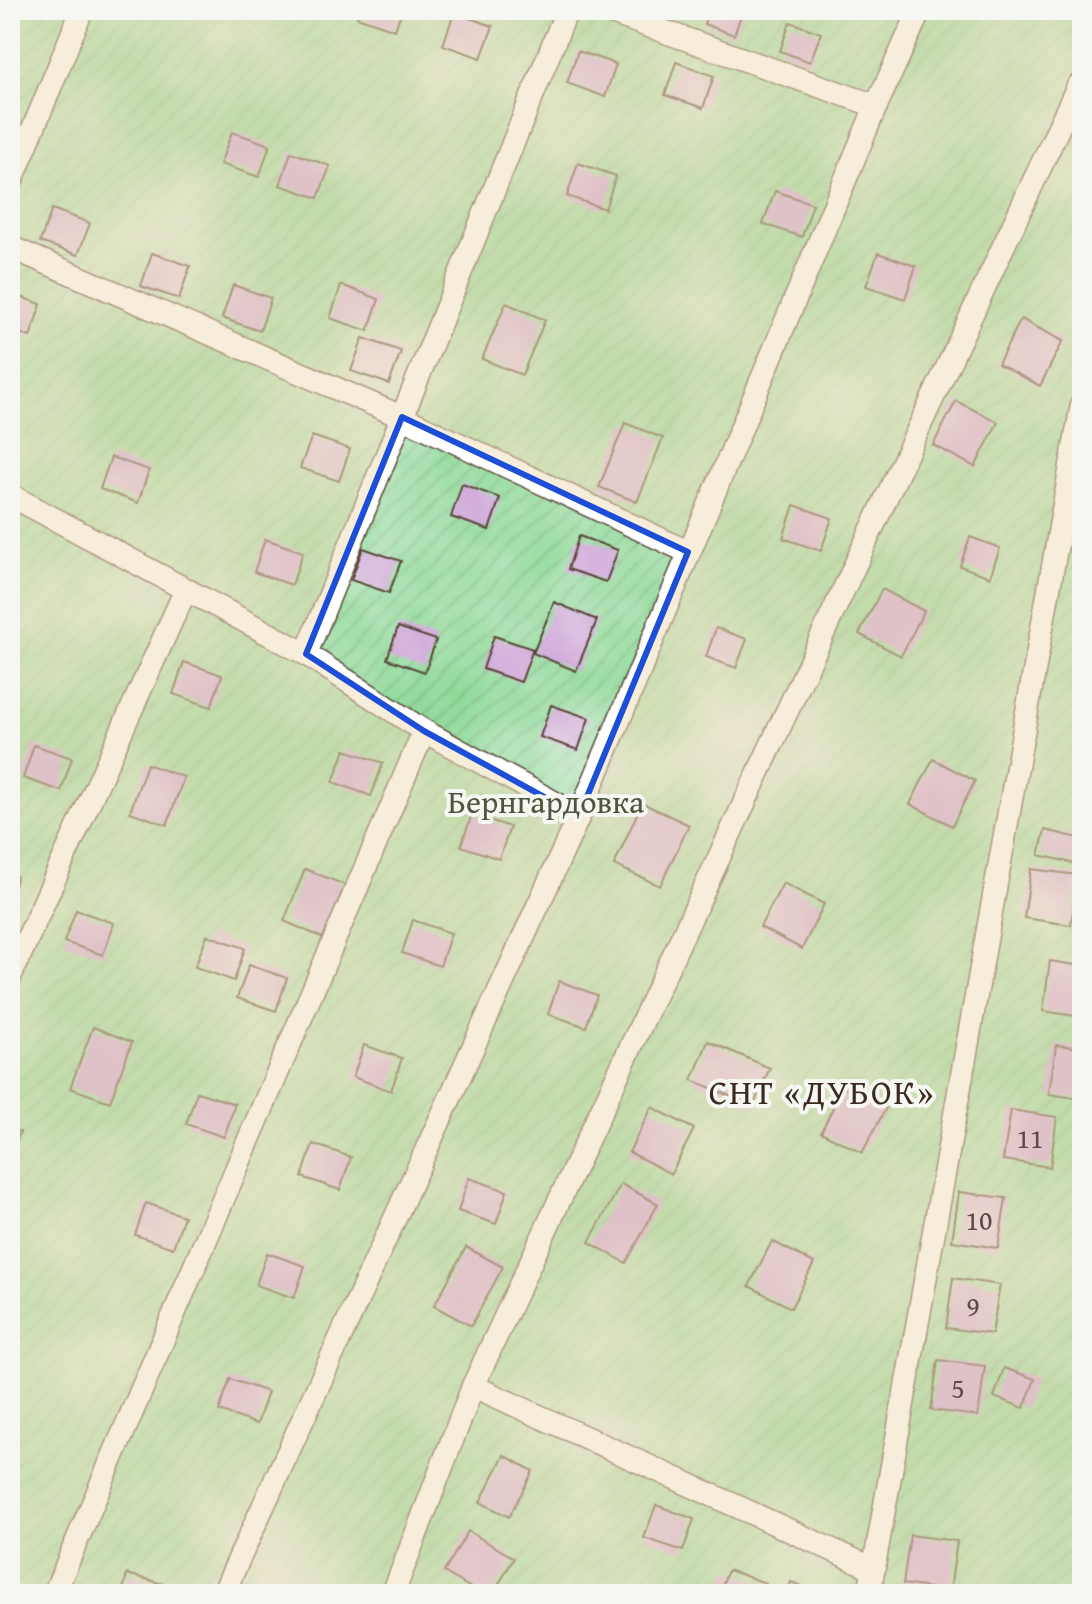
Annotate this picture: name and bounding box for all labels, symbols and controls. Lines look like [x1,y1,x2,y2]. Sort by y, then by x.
park label: Бернгардовка [448,778,645,825]
district label: СНТ «ДУБОК» [709,1067,935,1116]
house number: 11 [1017,1117,1043,1158]
house number: 10 [966,1199,992,1240]
house number: 9 [966,1285,980,1326]
house number: 5 [951,1367,965,1408]

